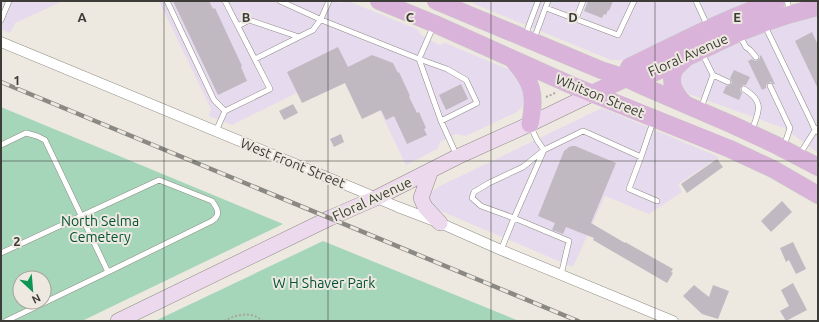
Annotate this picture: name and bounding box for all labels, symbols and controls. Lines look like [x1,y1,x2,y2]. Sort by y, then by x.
text: A [77,10,87,24]
text: B [242,10,251,24]
text: C [406,10,415,24]
text: D [568,10,578,24]
text: E [733,10,741,24]
street label: Floral Avenue [646,30,730,80]
street label: Whitson Street [553,71,647,121]
text: 1 [13,73,21,87]
street label: West Front Street [238,135,348,192]
street label: Floral Avenue [330,174,414,224]
park label: North Selma Cemetery [61,213,139,245]
text: 2 [13,234,21,248]
north arrow [12,270,52,310]
park label: W H Shaver Park [273,275,375,291]
text: N [30,292,43,306]

